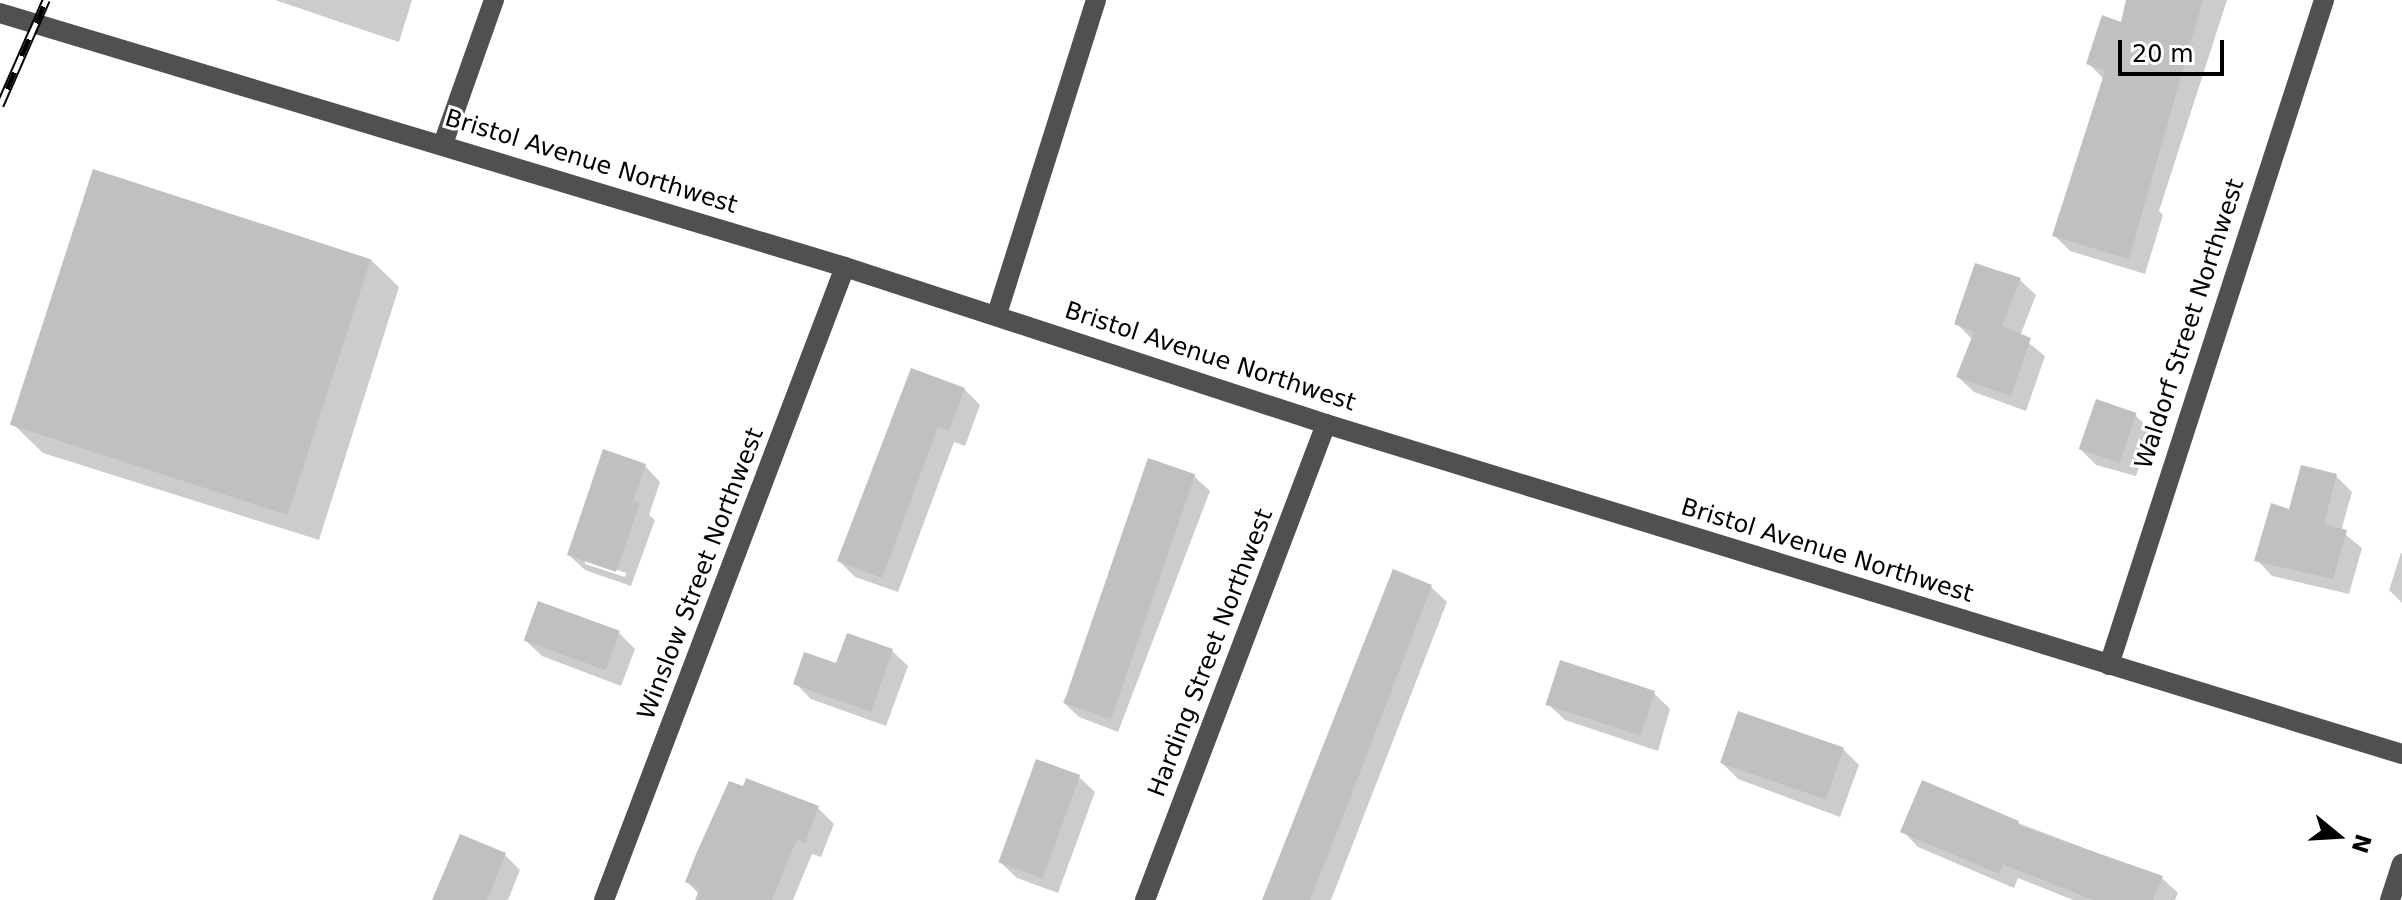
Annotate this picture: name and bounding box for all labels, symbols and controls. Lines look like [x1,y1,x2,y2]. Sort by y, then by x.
scale bar [2122,24,2228,74]
text: 20 m [2132,40,2194,68]
street label: Bristol Avenue Northwest [441,104,741,220]
street label: Waldorf Street Northwest [2129,175,2251,473]
street label: Bristol Avenue Northwest [1061,296,1359,418]
street label: Winslow Street Northwest [632,424,770,724]
street label: Bristol Avenue Northwest [1677,493,1977,609]
street label: Harding Street Northwest [1143,505,1279,801]
north arrow [2298,796,2378,876]
text: N [2347,831,2376,856]

